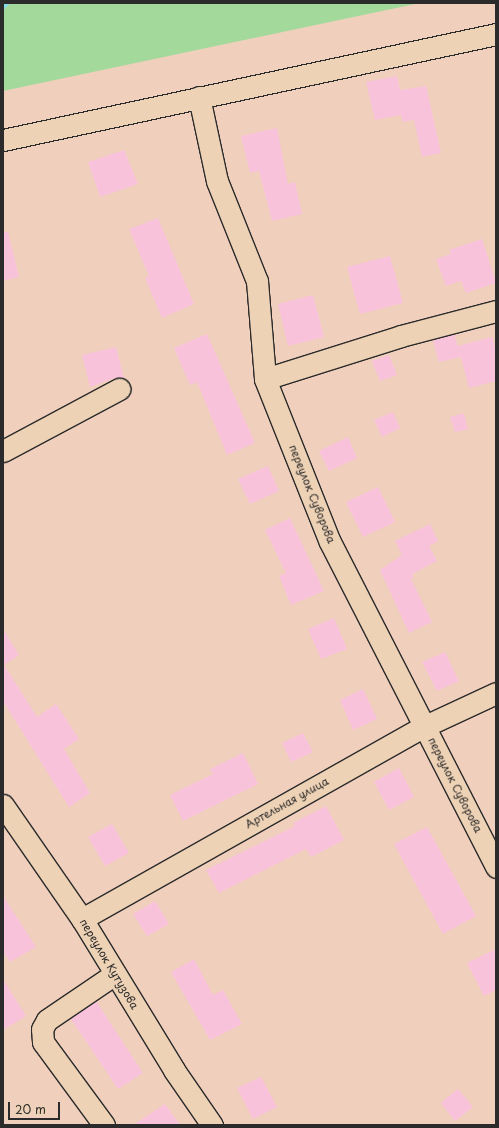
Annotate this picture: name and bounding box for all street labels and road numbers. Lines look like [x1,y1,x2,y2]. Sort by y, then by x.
street label: переулок Суворова [286,443,338,545]
street label: переулок Суворова [425,735,485,835]
street label: Артельная улица [243,774,331,832]
street label: переулок Кутузова [77,916,141,1012]

